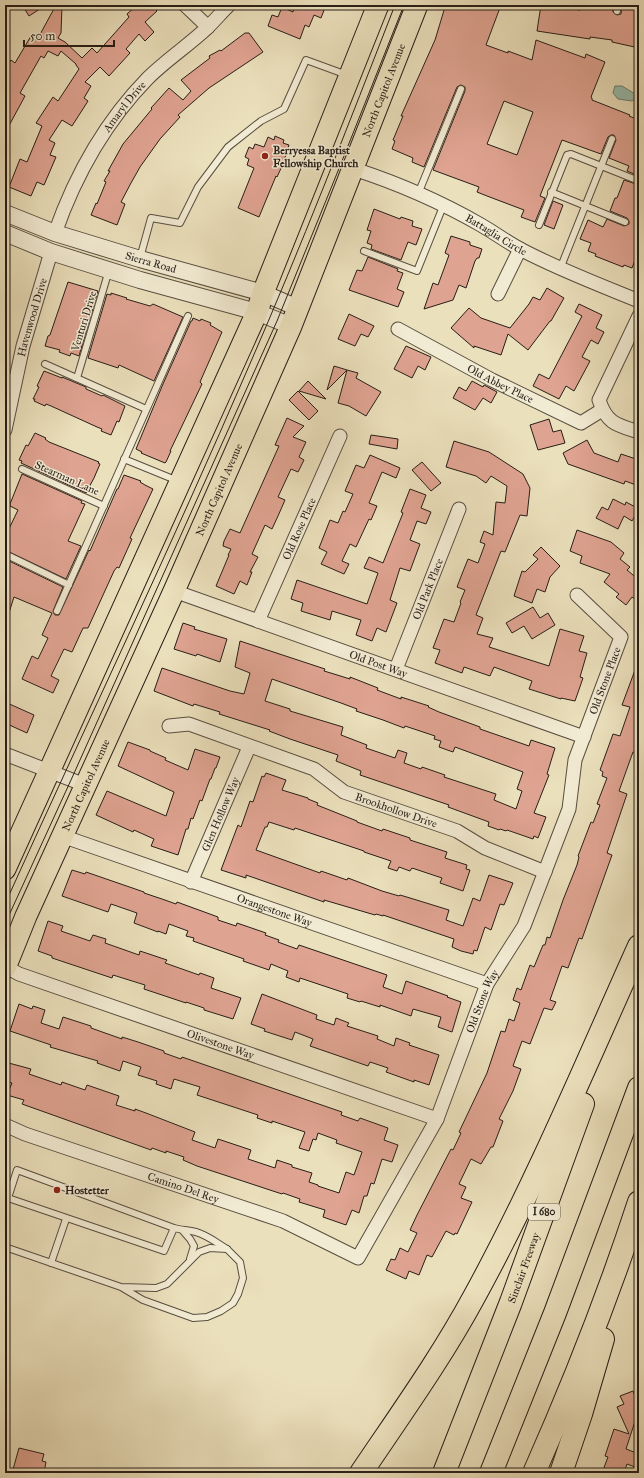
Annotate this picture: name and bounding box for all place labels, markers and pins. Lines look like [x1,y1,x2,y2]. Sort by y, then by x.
place label: Berryessa Baptist Fellowship Church [273,144,359,171]
marker: Berryessa Baptist Fellowship Church [260,151,270,161]
place label: Hostetter [65,1184,110,1197]
marker: Hostetter [52,1185,62,1195]

